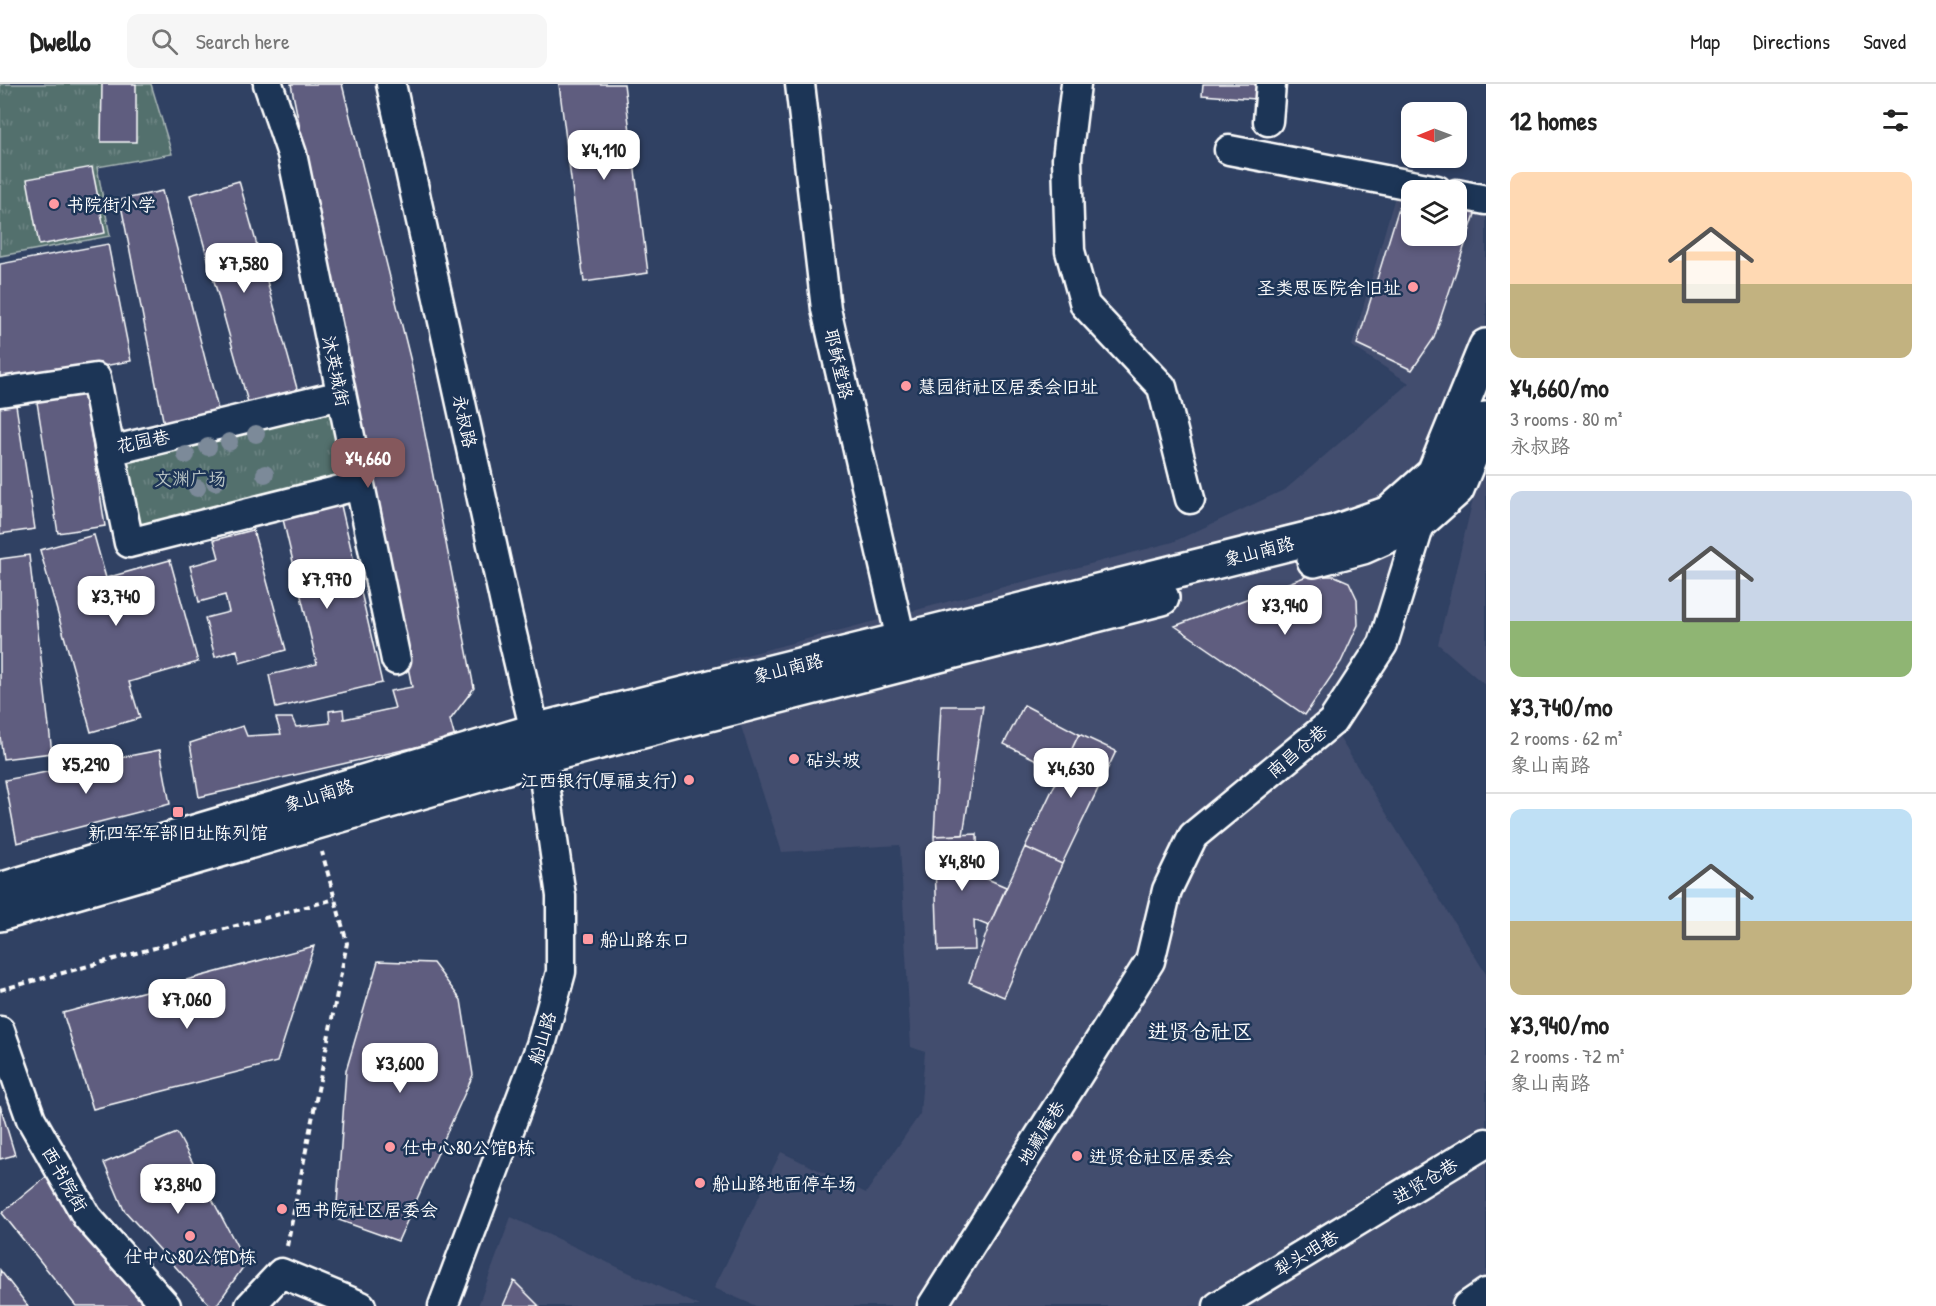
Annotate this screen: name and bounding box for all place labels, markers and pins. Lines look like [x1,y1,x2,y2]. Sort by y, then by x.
pin: ¥4,110 [555,130,653,181]
place label: 书院街小学 [66,192,156,217]
marker: 书院街小学 [47,197,61,211]
pin: ¥7,580 [195,243,293,294]
place label: 圣类思医院舍旧址 [1257,275,1401,300]
marker: 圣类思医院舍旧址 [1406,280,1420,294]
place label: 慧园街社区居委会旧址 [918,374,1098,399]
marker: 慧园街社区居委会旧址 [899,379,913,393]
pin: ¥4,660 [319,438,417,489]
pin: ¥7,970 [278,559,376,610]
pin: ¥3,740 [67,576,165,627]
pin: ¥3,940 [1236,585,1334,636]
pin: ¥5,290 [37,744,135,795]
place label: 砧头坡 [806,747,860,772]
pin: ¥4,630 [1022,748,1120,799]
marker: 砧头坡 [787,752,801,766]
place label: 江西银行(厚福支行) [520,768,677,793]
marker: 江西银行(厚福支行) [682,773,696,787]
marker: 新四军军部旧址陈列馆 [171,805,185,819]
place label: 新四军军部旧址陈列馆 [88,820,268,845]
pin: ¥4,840 [913,841,1011,892]
place label: 船山路东口 [600,927,690,952]
marker: 船山路东口 [581,932,595,946]
pin: ¥7,060 [138,979,236,1030]
pin: ¥3,600 [351,1043,449,1094]
place label: 仕中心80公馆B栋 [402,1135,535,1160]
marker: 仕中心80公馆B栋 [383,1140,397,1154]
place label: 进贤仓社区居委会 [1089,1144,1233,1169]
marker: 进贤仓社区居委会 [1070,1149,1084,1163]
pin: ¥3,840 [129,1164,227,1215]
place label: 船山路地面停车场 [712,1171,856,1196]
marker: 船山路地面停车场 [693,1176,707,1190]
place label: 西书院社区居委会 [294,1197,438,1222]
marker: 西书院社区居委会 [275,1202,289,1216]
marker: 仕中心80公馆D栋 [183,1229,197,1243]
place label: 仕中心80公馆D栋 [124,1244,256,1269]

